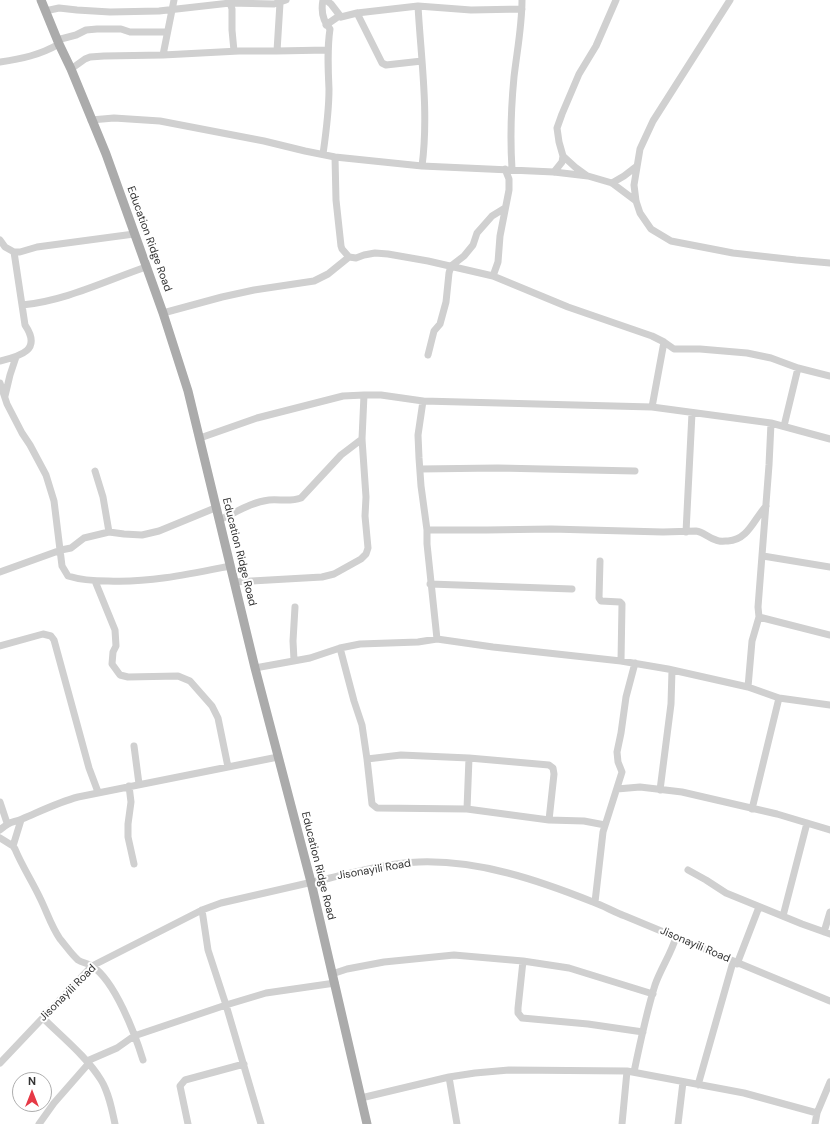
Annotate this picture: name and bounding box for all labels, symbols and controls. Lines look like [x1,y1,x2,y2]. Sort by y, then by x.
street label: Education Ridge Road [124,185,174,293]
street label: Education Ridge Road [219,497,259,607]
street label: Education Ridge Road [298,811,338,921]
street label: Jisonayili Road [336,857,412,883]
street label: Jisonayili Road [658,924,732,966]
street label: Jisonayili Road [37,962,99,1024]
north arrow [12,1072,52,1112]
text: N [28,1074,36,1088]

